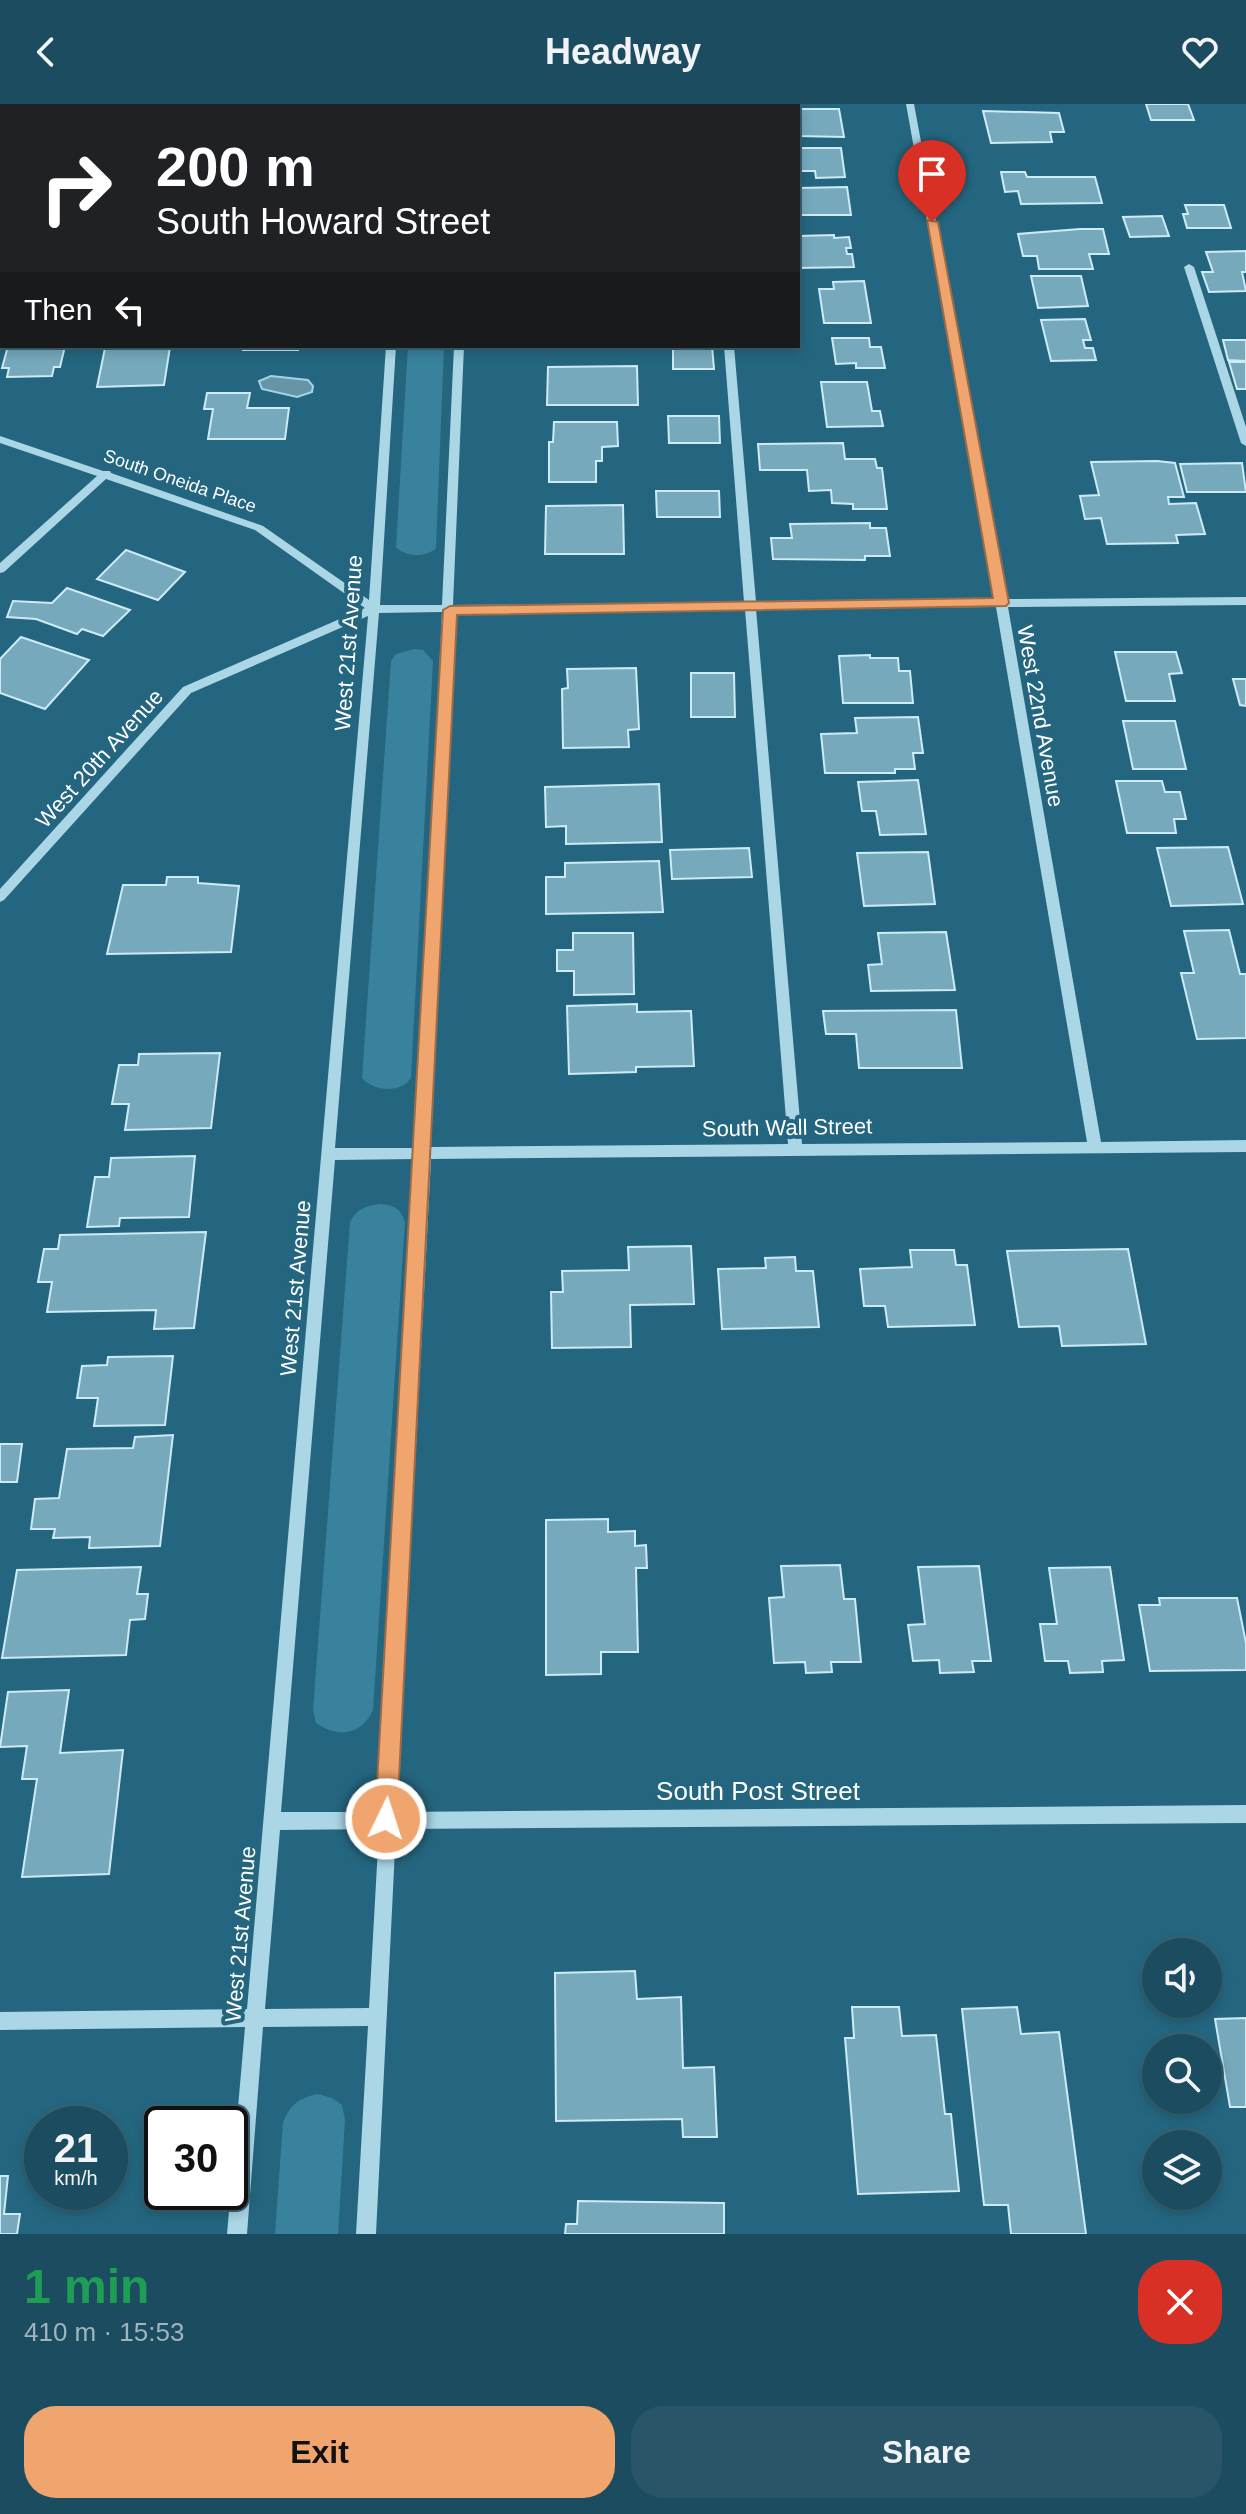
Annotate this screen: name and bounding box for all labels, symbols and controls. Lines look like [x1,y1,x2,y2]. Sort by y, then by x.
icon: back [24,30,68,74]
icon: heart [1178,30,1222,74]
text: Headway [545,31,701,72]
text: 200 m [156,135,315,198]
icon: right [24,136,128,240]
pin [898,140,966,222]
icon: arrive [910,152,954,196]
text: South Howard Street [156,201,490,242]
icon: left [108,288,152,332]
text: Then [24,293,92,326]
street label: South Oneida Place [101,445,259,517]
street label: West 21st Avenue [330,554,367,732]
street label: West 22nd Avenue [1012,623,1069,809]
street label: West 20th Avenue [31,684,168,833]
street label: South Wall Street [702,1114,872,1141]
street label: West 21st Avenue [275,1199,316,1377]
street label: South Post Street [656,1776,861,1806]
position arrow [344,1777,428,1861]
street label: West 21st Avenue [220,1845,261,2023]
map controls [1142,1938,1222,2210]
button: sound [1142,1938,1222,2018]
button: search [1142,2034,1222,2114]
speed limit sign: 30 [144,2106,248,2210]
text: 21 [54,2126,98,2170]
button: layers [1142,2130,1222,2210]
text: km/h [54,2167,98,2189]
text: 1 min [24,2260,149,2313]
button: close [1138,2260,1222,2344]
text: 410 m · 15:53 [24,2317,184,2347]
button: Exit [24,2406,615,2498]
button: Share [631,2406,1222,2498]

